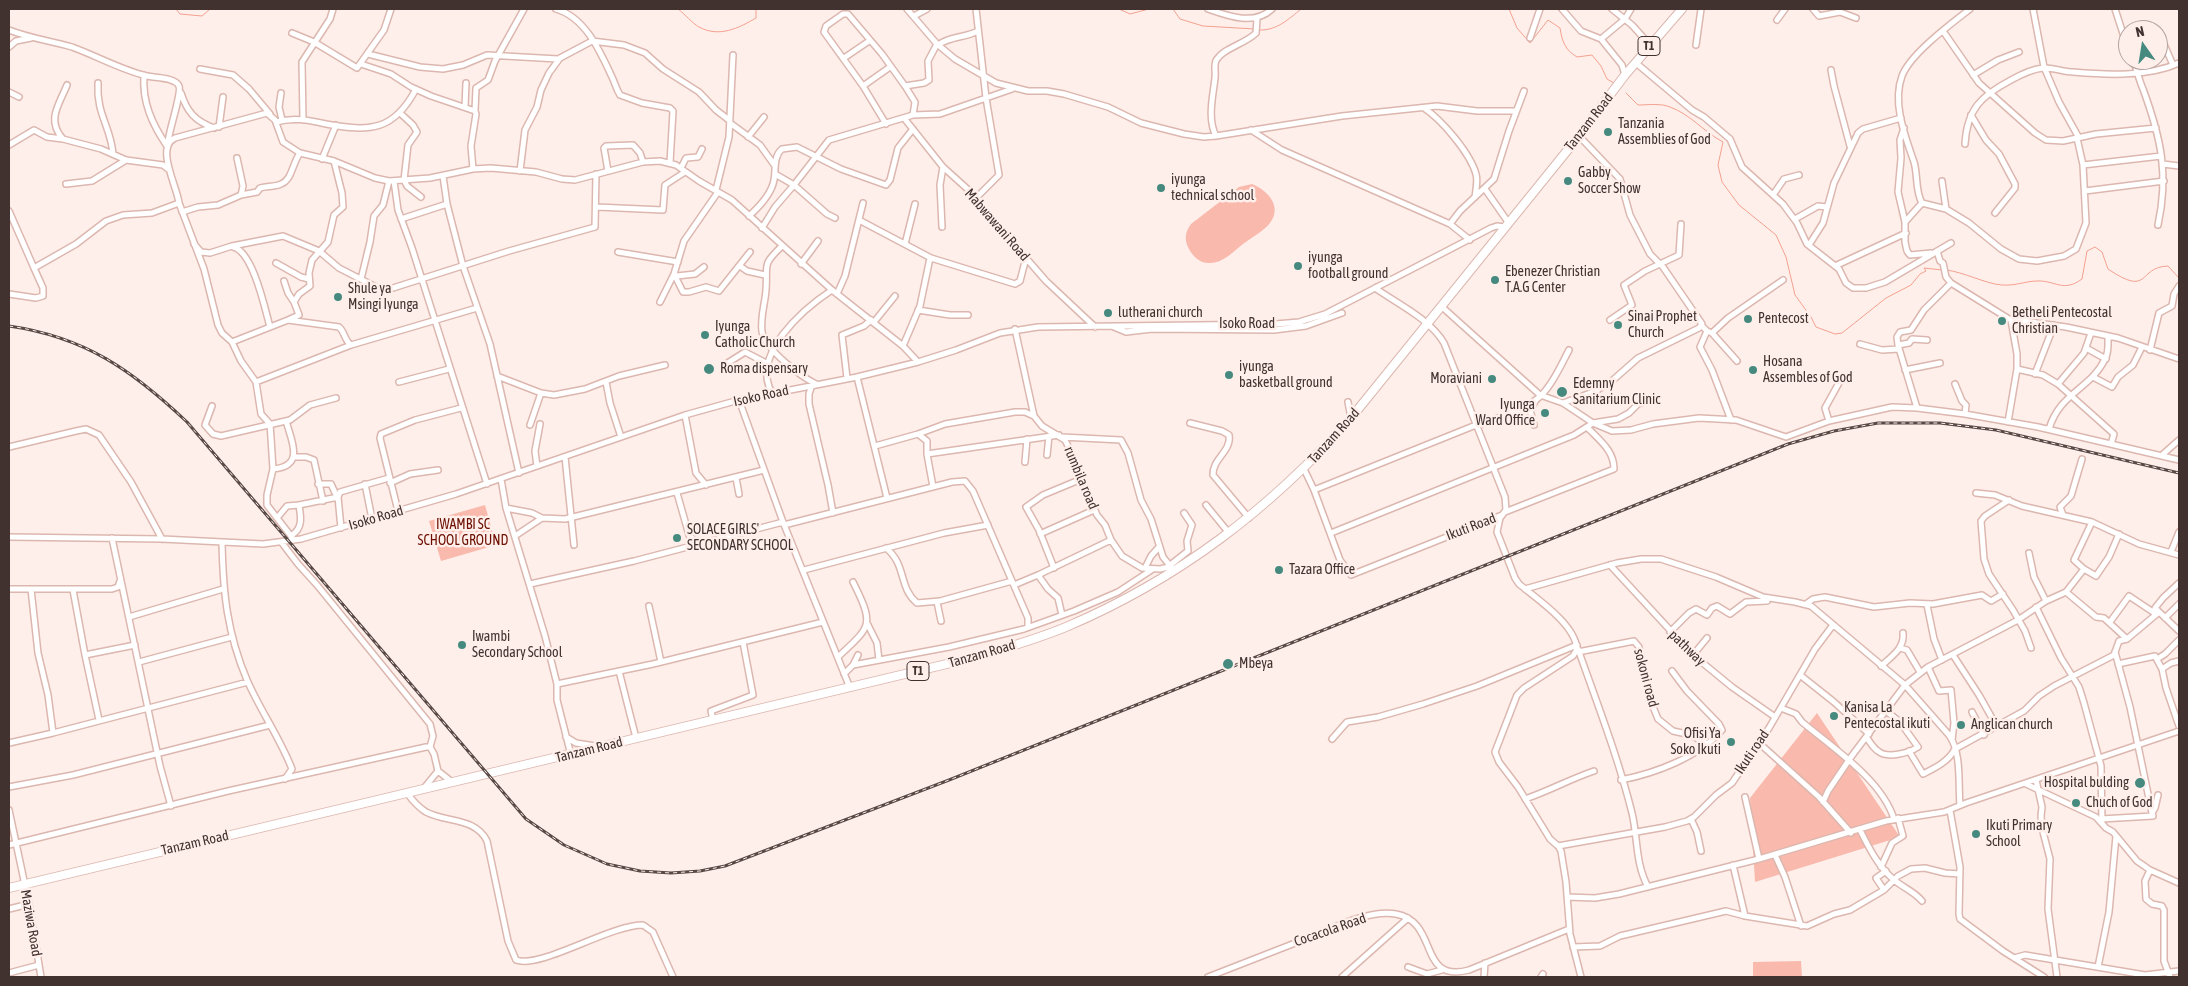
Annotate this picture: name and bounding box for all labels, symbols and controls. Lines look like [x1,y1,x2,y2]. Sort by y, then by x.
north arrow [2118,20,2168,70]
text: N [2134,23,2146,40]
road number: T1 [1638,36,1660,56]
street label: Tanzam Road [1561,90,1617,154]
place label: Tanzania Assemblies of God [1618,116,1711,148]
marker: Tanzania Assemblies of God [1602,126,1614,138]
place label: Gabby Soccer Show [1578,165,1641,198]
place label: iyunga technical school [1171,172,1254,204]
marker: Gabby Soccer Show [1562,175,1574,187]
marker: iyunga technical school [1155,182,1167,194]
street label: Mabwawani Road [961,185,1033,265]
place label: iyunga football ground [1308,250,1388,282]
marker: iyunga football ground [1292,260,1304,272]
place label: Ebenezer Christian T.A.G Center [1505,264,1600,296]
marker: Ebenezer Christian T.A.G Center [1489,274,1501,286]
place label: Shule ya Msingi Iyunga [348,281,419,314]
marker: Shule ya Msingi Iyunga [332,291,344,303]
place label: lutherani church [1118,305,1203,321]
place label: Betheli Pentecostal Christian [2012,305,2112,338]
marker: lutherani church [1102,307,1114,319]
place label: Sinai Prophet Church [1628,309,1697,342]
place label: Pentecost [1758,311,1809,327]
marker: Pentecost [1742,313,1754,325]
marker: Betheli Pentecostal Christian [1996,315,2008,327]
street label: Isoko Road [1219,316,1275,332]
place label: Iyunga Catholic Church [715,319,795,352]
marker: Sinai Prophet Church [1612,319,1624,331]
marker: Iyunga Catholic Church [699,329,711,341]
place label: Hosana Assembles of God [1763,354,1853,387]
place label: iyunga basketball ground [1239,359,1333,392]
place label: Roma dispensary [720,361,808,377]
marker: Roma dispensary [702,362,716,376]
marker: Hosana Assembles of God [1747,364,1759,376]
marker: iyunga basketball ground [1223,369,1235,381]
place label: Moraviani [1430,371,1482,387]
marker: Moraviani [1486,373,1498,385]
place label: Edemny Sanitarium Clinic [1573,376,1660,408]
street label: Isoko Road [732,382,790,410]
marker: Edemny Sanitarium Clinic [1555,385,1569,399]
place label: Iyunga Ward Office [1476,397,1535,430]
street label: Tanzam Road [1305,405,1363,467]
marker: Iyunga Ward Office [1539,407,1551,419]
street label: rumbila road [1060,444,1102,512]
street label: Isoko Road [347,502,405,534]
street label: Ikuti Road [1444,510,1498,544]
park label: IWAMBI SC SCHOOL GROUND [418,517,508,550]
place label: SOLACE GIRLS' SECONDARY SCHOOL [687,522,793,554]
marker: SOLACE GIRLS' SECONDARY SCHOOL [671,532,683,544]
place label: Tazara Office [1289,562,1355,578]
marker: Tazara Office [1273,564,1285,576]
street label: pathway [1665,627,1709,669]
place label: Iwambi Secondary School [472,629,562,662]
street label: Tanzam Road [947,636,1017,672]
marker: Iwambi Secondary School [456,639,468,651]
street label: sokoni road [1630,647,1662,709]
place label: Mbeya [1239,656,1273,672]
marker: Mbeya [1221,657,1235,671]
road number: T1 [907,661,929,680]
place label: Kanisa La Pentecostal ikuti [1844,700,1930,732]
marker: Kanisa La Pentecostal ikuti [1828,710,1840,722]
place label: Anglican church [1971,717,2053,733]
marker: Anglican church [1955,719,1967,731]
place label: Ofisi Ya Soko Ikuti [1670,726,1721,759]
street label: Ikuti road [1731,727,1773,777]
street label: Tanzam Road [554,734,624,766]
marker: Ofisi Ya Soko Ikuti [1725,736,1737,748]
place label: Hospital bulding [2044,775,2129,791]
marker: Hospital bulding [2133,776,2147,790]
place label: Chuch of God [2086,795,2153,811]
marker: Chuch of God [2070,797,2082,809]
place label: Ikuti Primary School [1986,818,2052,850]
street label: Tanzam Road [160,827,230,859]
marker: Ikuti Primary School [1970,828,1982,840]
street label: Maziwa Road [17,888,45,958]
street label: Cocacola Road [1292,910,1368,950]

